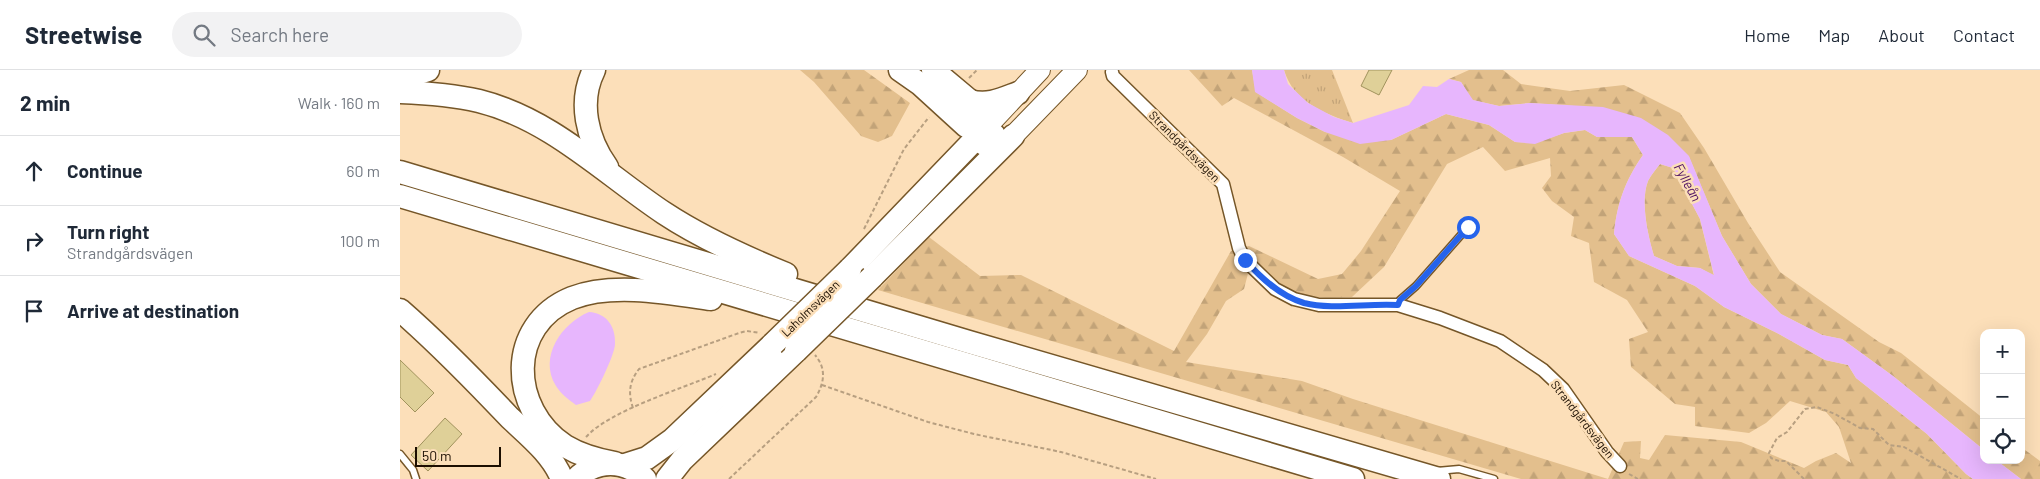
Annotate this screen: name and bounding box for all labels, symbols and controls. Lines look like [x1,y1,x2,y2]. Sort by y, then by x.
search box [172,12,522,57]
text: Streetwise [25,20,142,49]
icon: search [190,21,218,49]
text: Search here [230,23,329,46]
text: Home [1744,24,1790,46]
text: Map [1818,24,1850,46]
text: About [1878,24,1925,46]
text: Contact [1953,24,2015,46]
text: 2 min [20,90,70,115]
text: Walk · 160 m [298,93,380,112]
street label: Strandgårdsvägen [1147,108,1223,184]
icon: ahead [20,157,48,185]
text: Continue [67,159,143,182]
water label: Fylleån [1671,160,1705,204]
text: 60 m [346,161,380,180]
route start [1457,216,1480,239]
text: Turn right [67,220,149,243]
icon: right [20,227,48,255]
text: 100 m [340,231,380,250]
text: Strandgårdsvägen [67,243,193,262]
route end [1234,249,1257,272]
street label: Laholmsvägen [778,277,842,339]
icon: arrive [20,297,48,325]
text: Arrive at destination [67,299,239,322]
map controls [1980,329,2025,464]
button: + [1980,329,2025,374]
button: − [1980,374,2025,419]
street label: Strandgårdsvägen [1548,377,1618,461]
button: locate [1980,419,2025,464]
scale bar [415,444,501,467]
text: 50 m [422,447,451,464]

